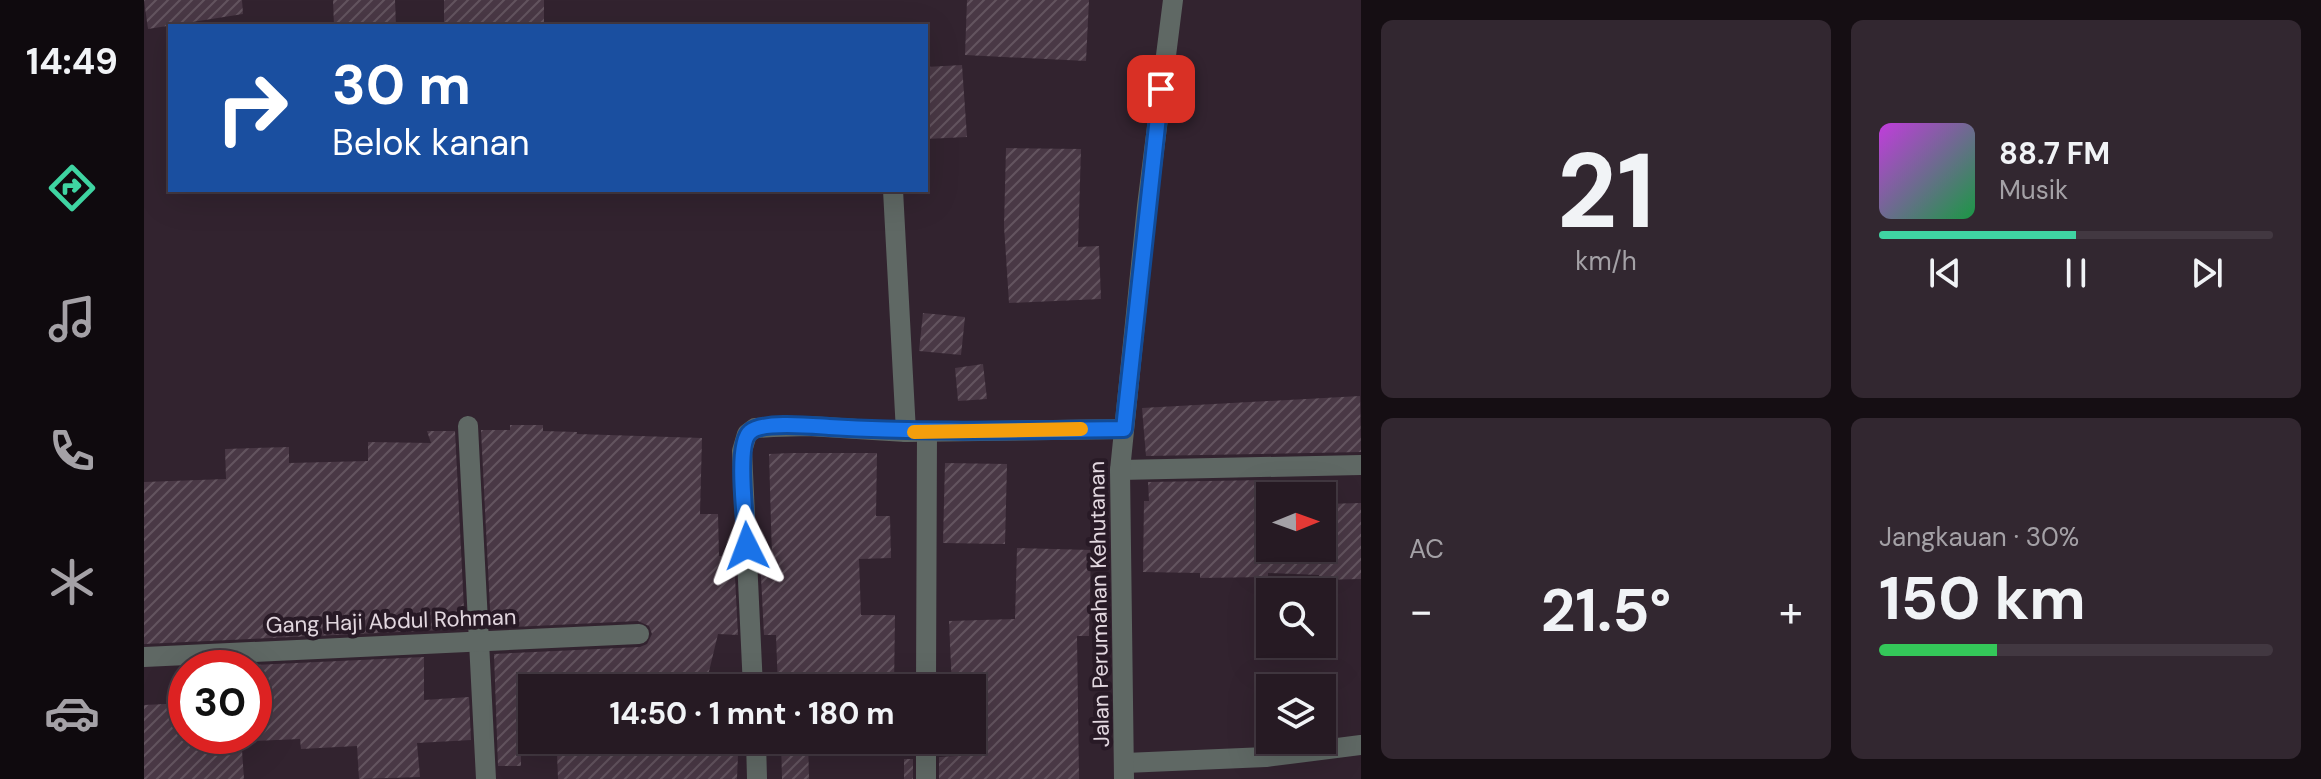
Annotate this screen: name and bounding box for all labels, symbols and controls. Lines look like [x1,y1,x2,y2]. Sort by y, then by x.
text: 14:49 [26,38,118,85]
text: 30 m [332,48,471,121]
pin [1127,55,1195,123]
icon: right [200,56,304,160]
icon: arrive [1139,67,1183,111]
text: Belok kanan [332,119,530,166]
text: 21 [1557,124,1655,259]
text: 88.7 FM [1999,134,2110,173]
icon: directions [44,160,100,216]
text: Musik [1999,173,2068,207]
text: km/h [1575,244,1637,278]
icon: previous [1923,251,1967,295]
icon: pause [2054,251,2098,295]
icon: next [2185,251,2229,295]
icon: music [44,291,100,347]
icon: phone [44,423,100,479]
street label: Jalan Perumahan Kehutanan [1082,461,1116,747]
north arrow [1256,482,1336,562]
map controls [1256,482,1336,754]
position arrow [705,504,789,588]
text: Jangkauan · 30% [1879,520,2079,554]
text: AC [1409,532,1444,566]
icon: climate [44,554,100,610]
text: 150 km [1879,559,2086,638]
text: 21.5° [1541,571,1671,650]
button: search [1256,578,1336,658]
text: − [1409,582,1433,640]
text: + [1779,582,1803,640]
street label: Gang Haji Abdul Rohman [265,602,517,640]
speed limit sign: 30 [168,650,272,754]
button: layers [1256,674,1336,754]
icon: car [44,685,100,741]
text: 14:50 · 1 mnt · 180 m [609,694,895,733]

